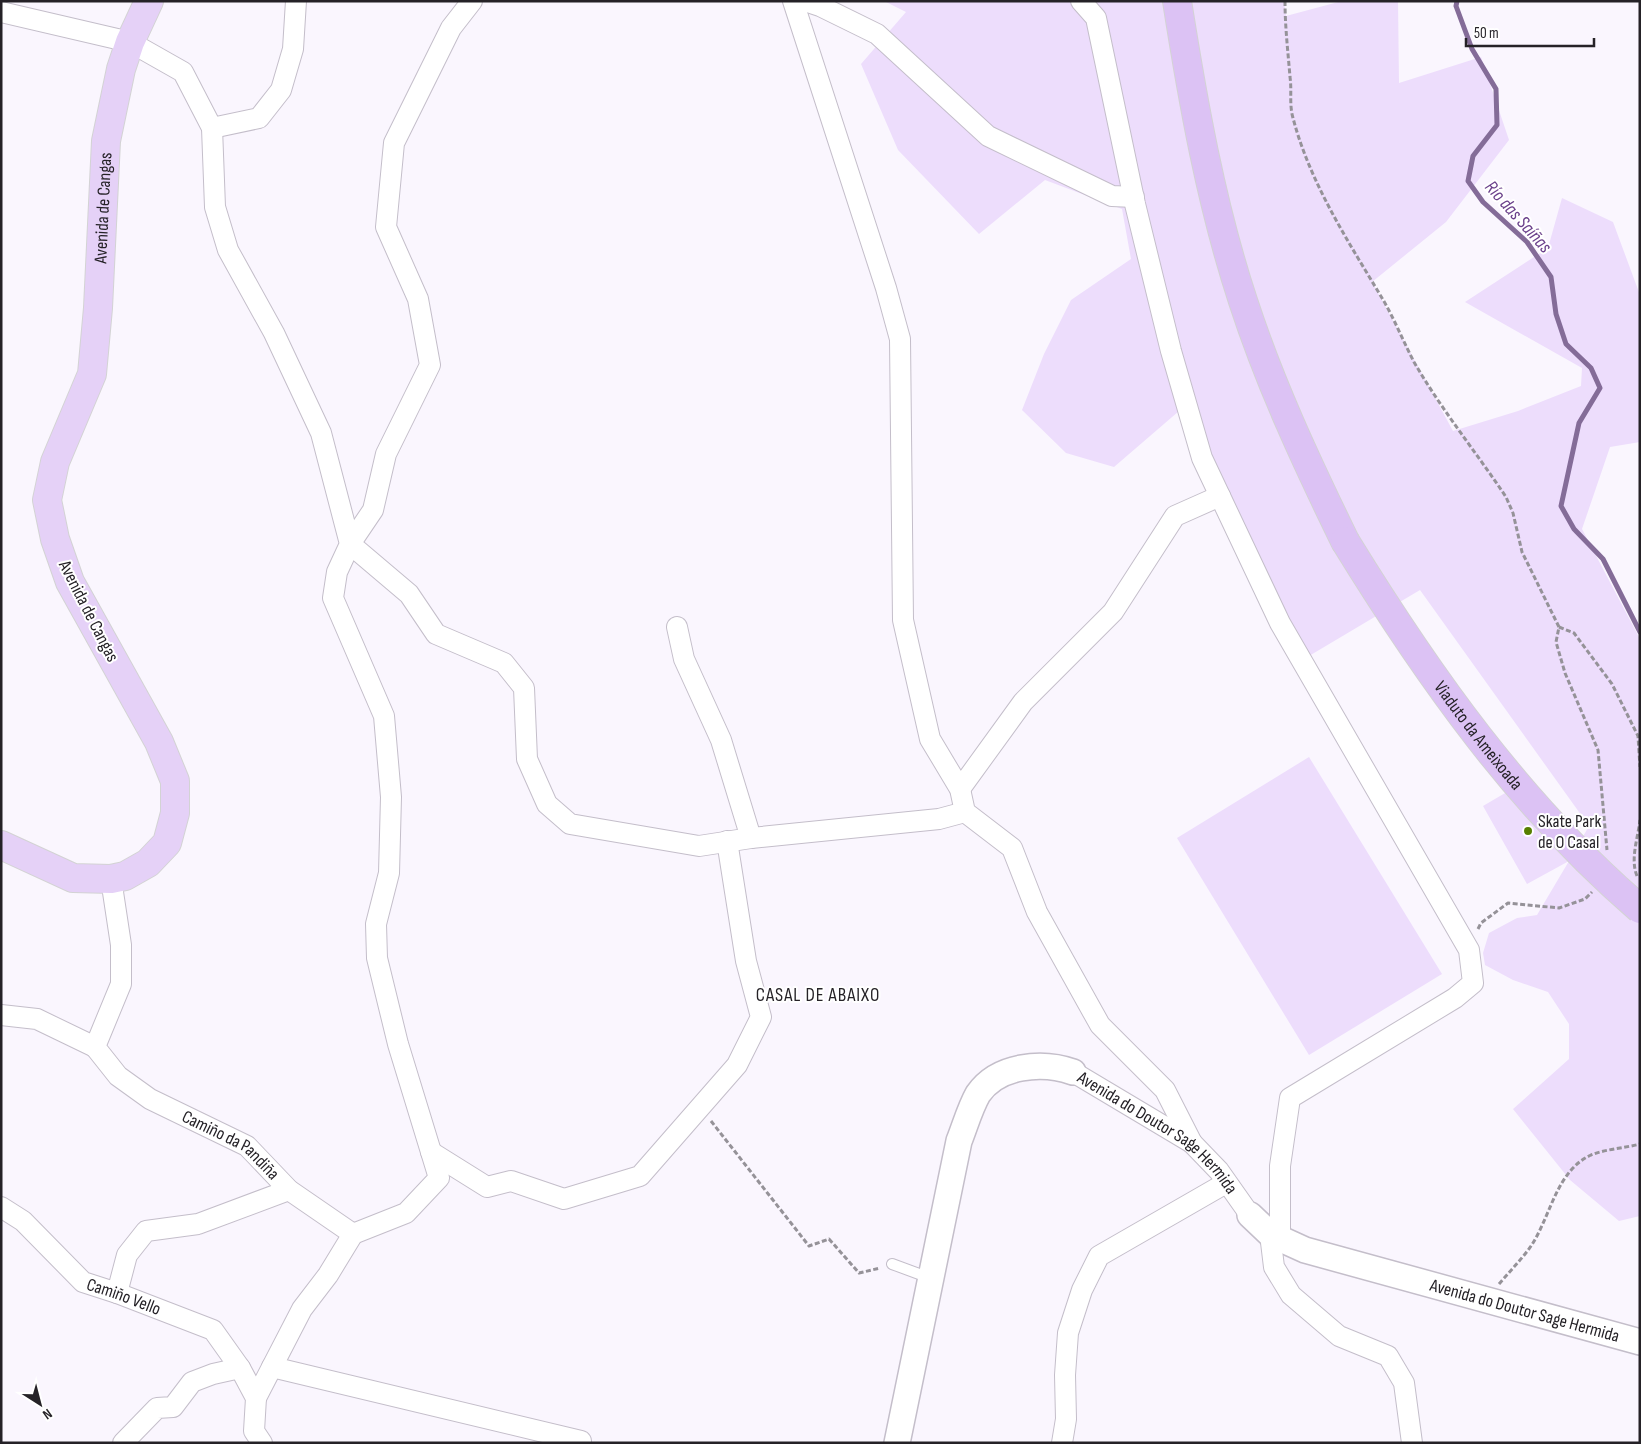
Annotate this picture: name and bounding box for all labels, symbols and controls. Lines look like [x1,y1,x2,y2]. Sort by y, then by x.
scale bar [1466,15,1594,47]
text: 50 m [1474,24,1499,43]
street label: Avenida de Cangas [90,152,116,265]
water label: Río das Saíñas [1479,176,1557,258]
street label: Avenida de Cangas [54,556,123,665]
street label: Viaduto da Ameixoada [1429,677,1527,794]
place label: Skate Park de O Casal [1538,811,1601,853]
marker: Skate Park de O Casal [1522,825,1534,837]
district label: CASAL DE ABAIXO [756,984,880,1007]
street label: Avenida do Doutor Sage Hermida [1073,1067,1242,1198]
street label: Camiño da Pandiña [179,1106,284,1184]
street label: Camiño Vello [84,1274,164,1320]
street label: Avenida do Doutor Sage Hermida [1427,1275,1622,1347]
north arrow [15,1379,65,1429]
text: N [39,1405,55,1423]

